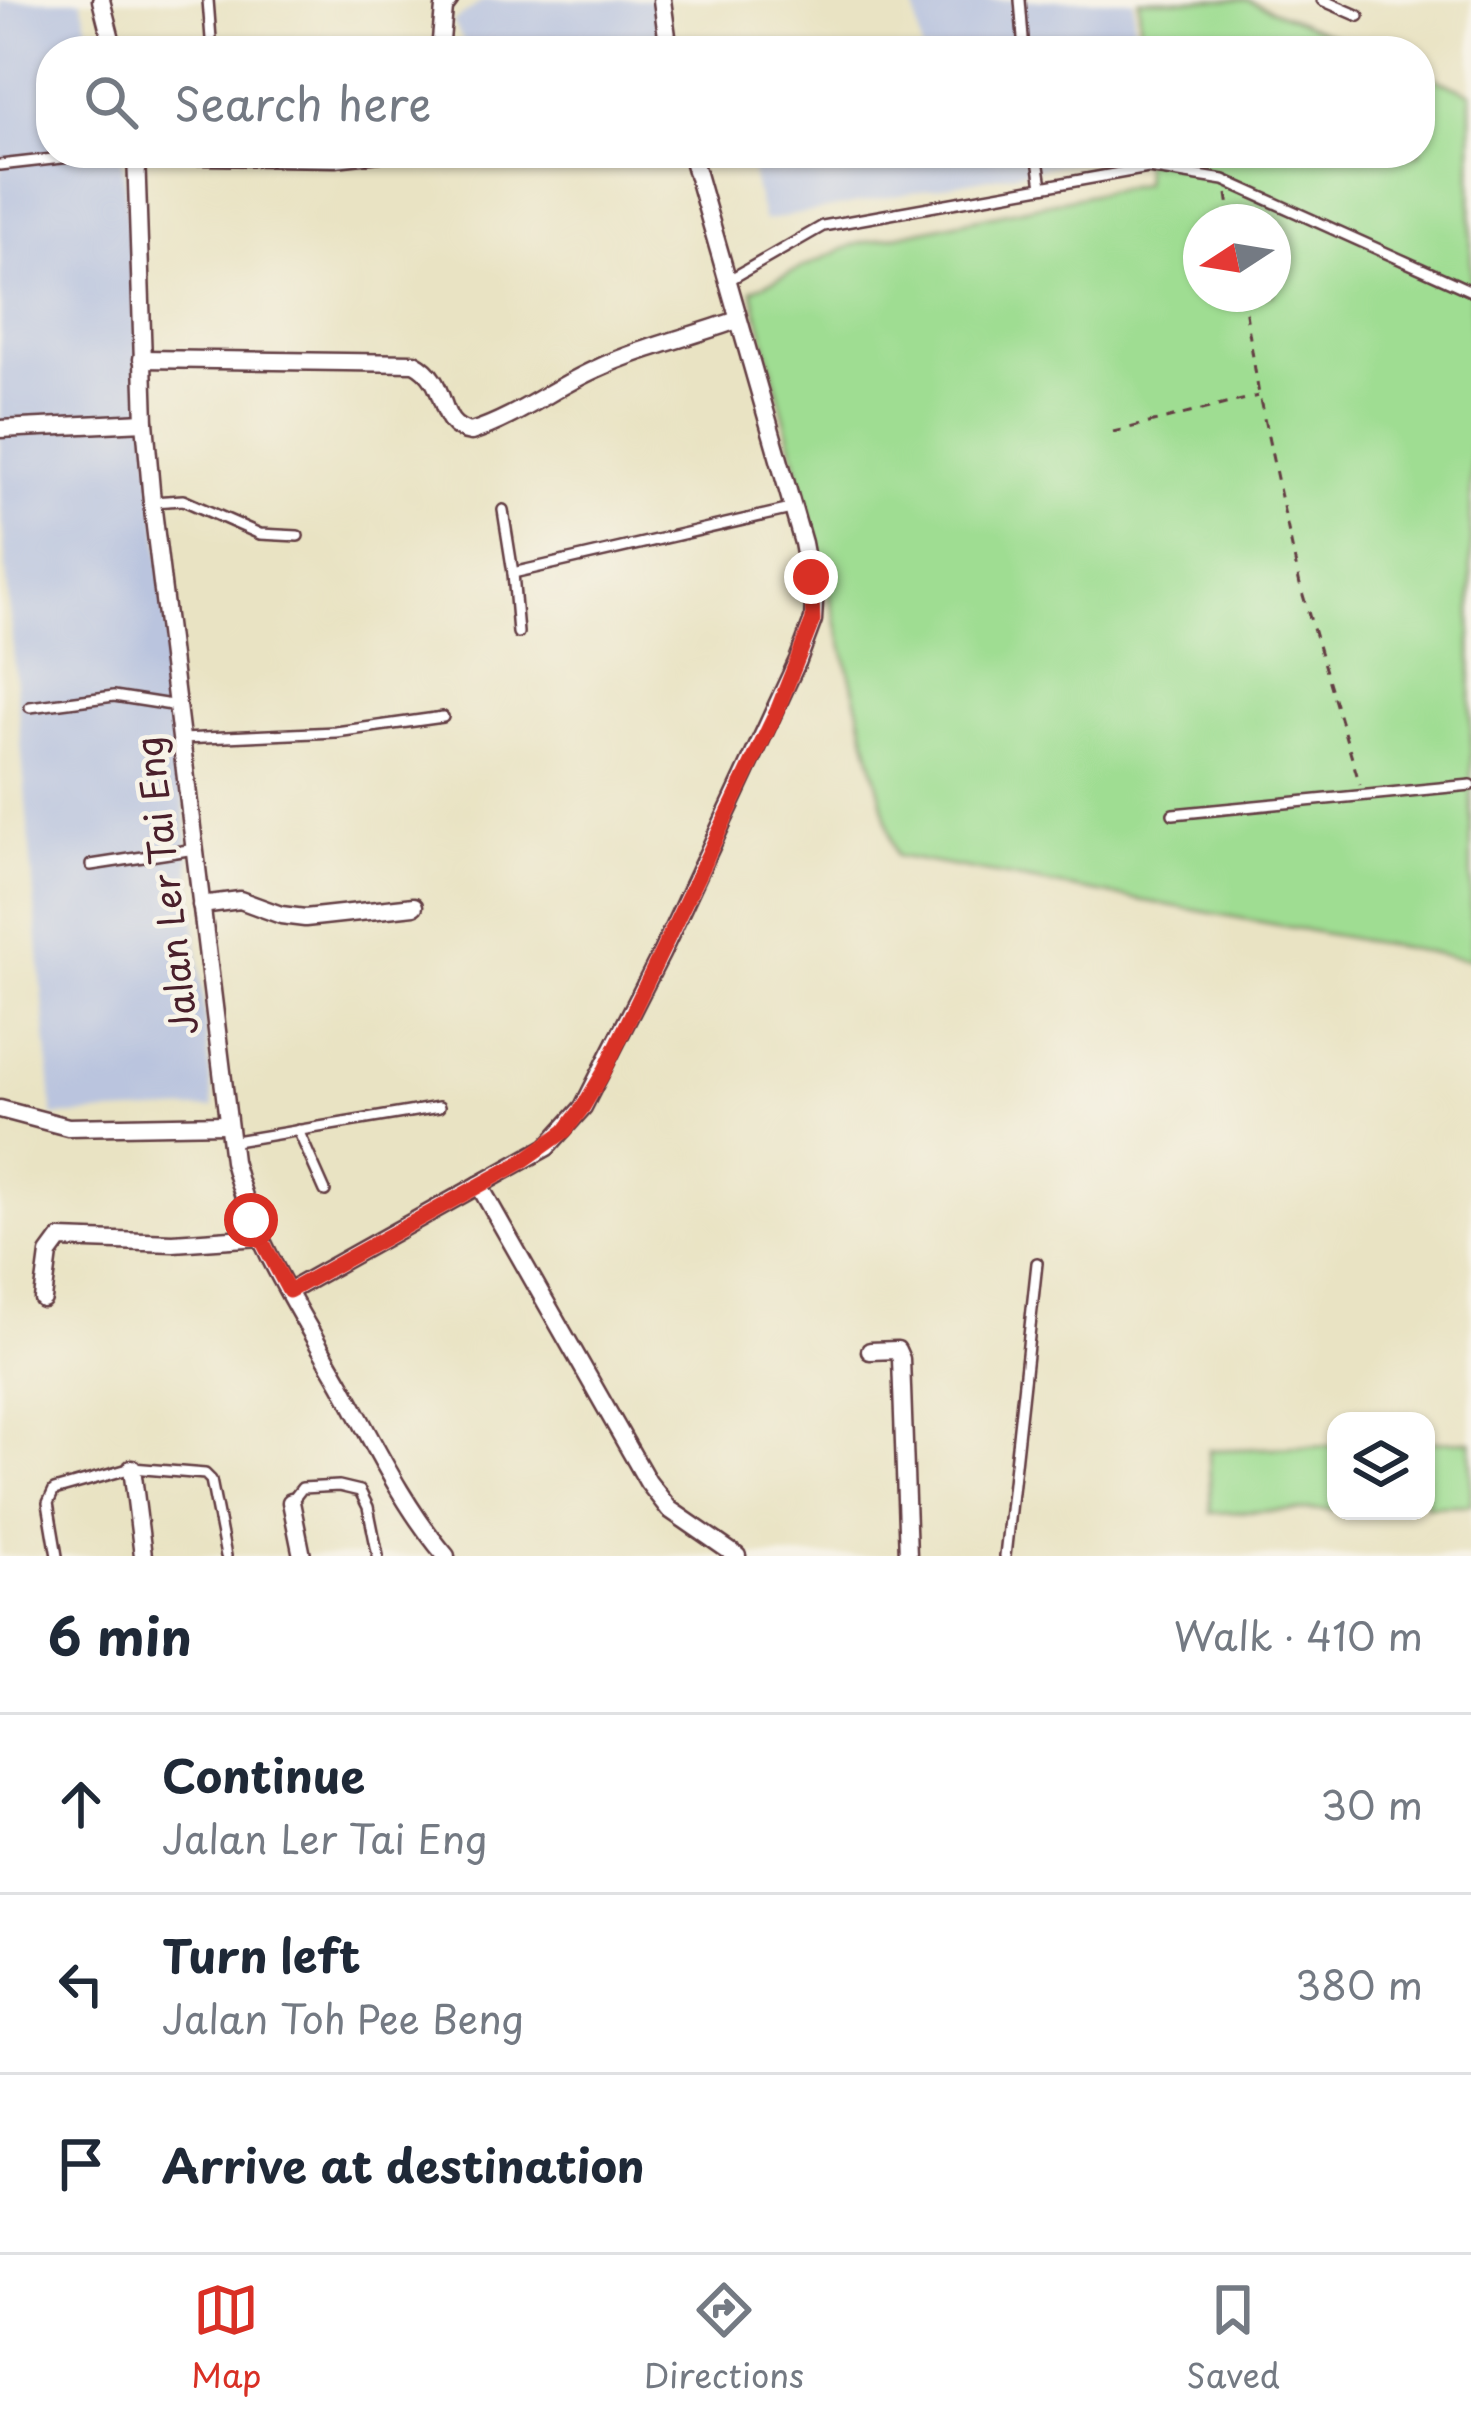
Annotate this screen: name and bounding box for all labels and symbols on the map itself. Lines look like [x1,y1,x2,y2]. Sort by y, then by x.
north arrow [1183,204,1291,312]
route end [784,550,838,604]
street label: Jalan Ler Tai Eng [120,734,210,1038]
route start [224,1193,278,1247]

